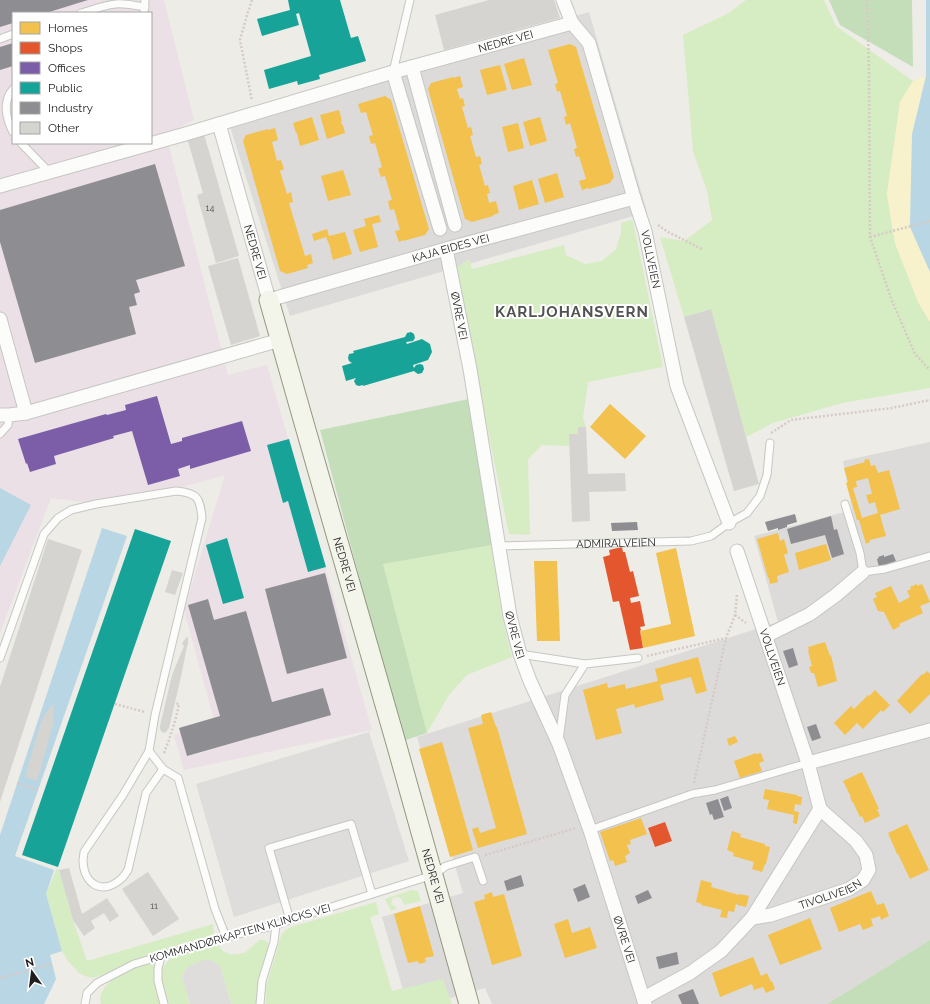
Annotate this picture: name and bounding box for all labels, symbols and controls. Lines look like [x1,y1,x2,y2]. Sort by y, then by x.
legend [12,12,152,144]
text: Homes [48,21,88,35]
street label: NEDRE VEI [477,28,535,55]
text: Shops [48,41,83,55]
text: Offices [48,61,85,75]
text: Public [48,81,83,95]
text: Industry [48,101,94,115]
text: Other [48,121,80,135]
house number: 14 [206,203,214,213]
street label: NEDRE VEI [241,223,269,281]
street label: VOLLVEIEN [638,229,663,290]
street label: KAJA EIDES VEI [411,232,491,265]
street label: ØVRE VEI [448,291,470,341]
district label: KARLJOHANSVERN [495,303,649,321]
street label: NEDRE VEI [330,536,358,593]
street label: ADMIRALVEIEN [576,536,656,551]
street label: ØVRE VEI [502,610,527,661]
street label: VOLLVEIEN [757,627,788,688]
street label: NEDRE VEI [419,847,447,905]
street label: TIVOLIVEIEN [797,877,864,912]
street label: KOMMANDØRKAPTEIN KLINCKS VEI [148,901,332,966]
house number: 11 [150,901,158,911]
street label: ØVRE VEI [611,914,638,965]
north arrow [12,952,52,992]
text: N [24,955,35,970]

